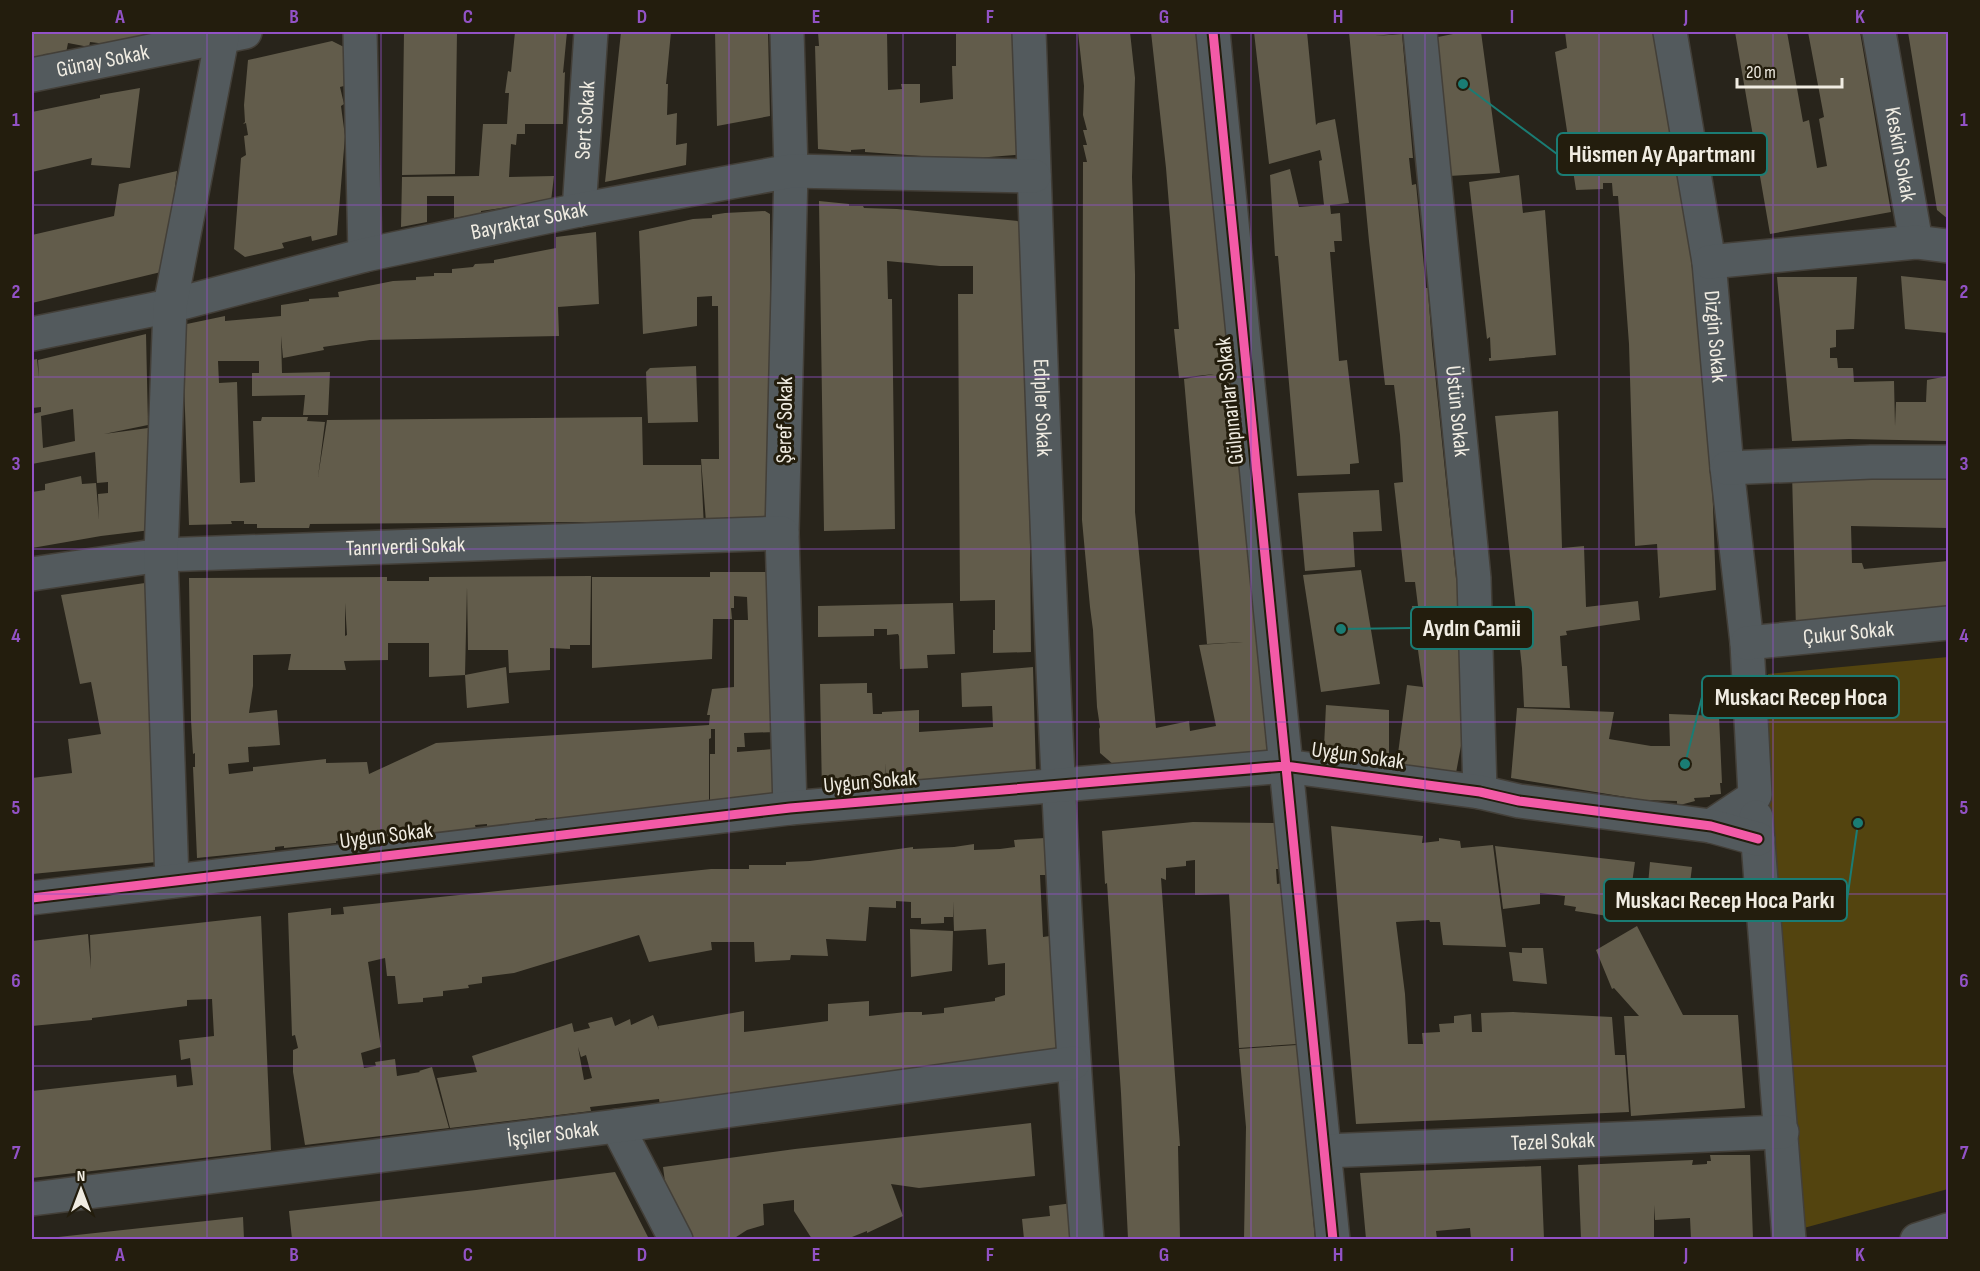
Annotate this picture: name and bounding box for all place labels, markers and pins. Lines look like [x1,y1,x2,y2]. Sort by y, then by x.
callout: Hüsmen Ay Apartmanı [1557,133,1767,175]
callout: Aydın Camii [1411,607,1533,649]
callout: Muskacı Recep Hoca [1702,676,1899,718]
callout: Muskacı Recep Hoca Parkı [1604,879,1847,921]

